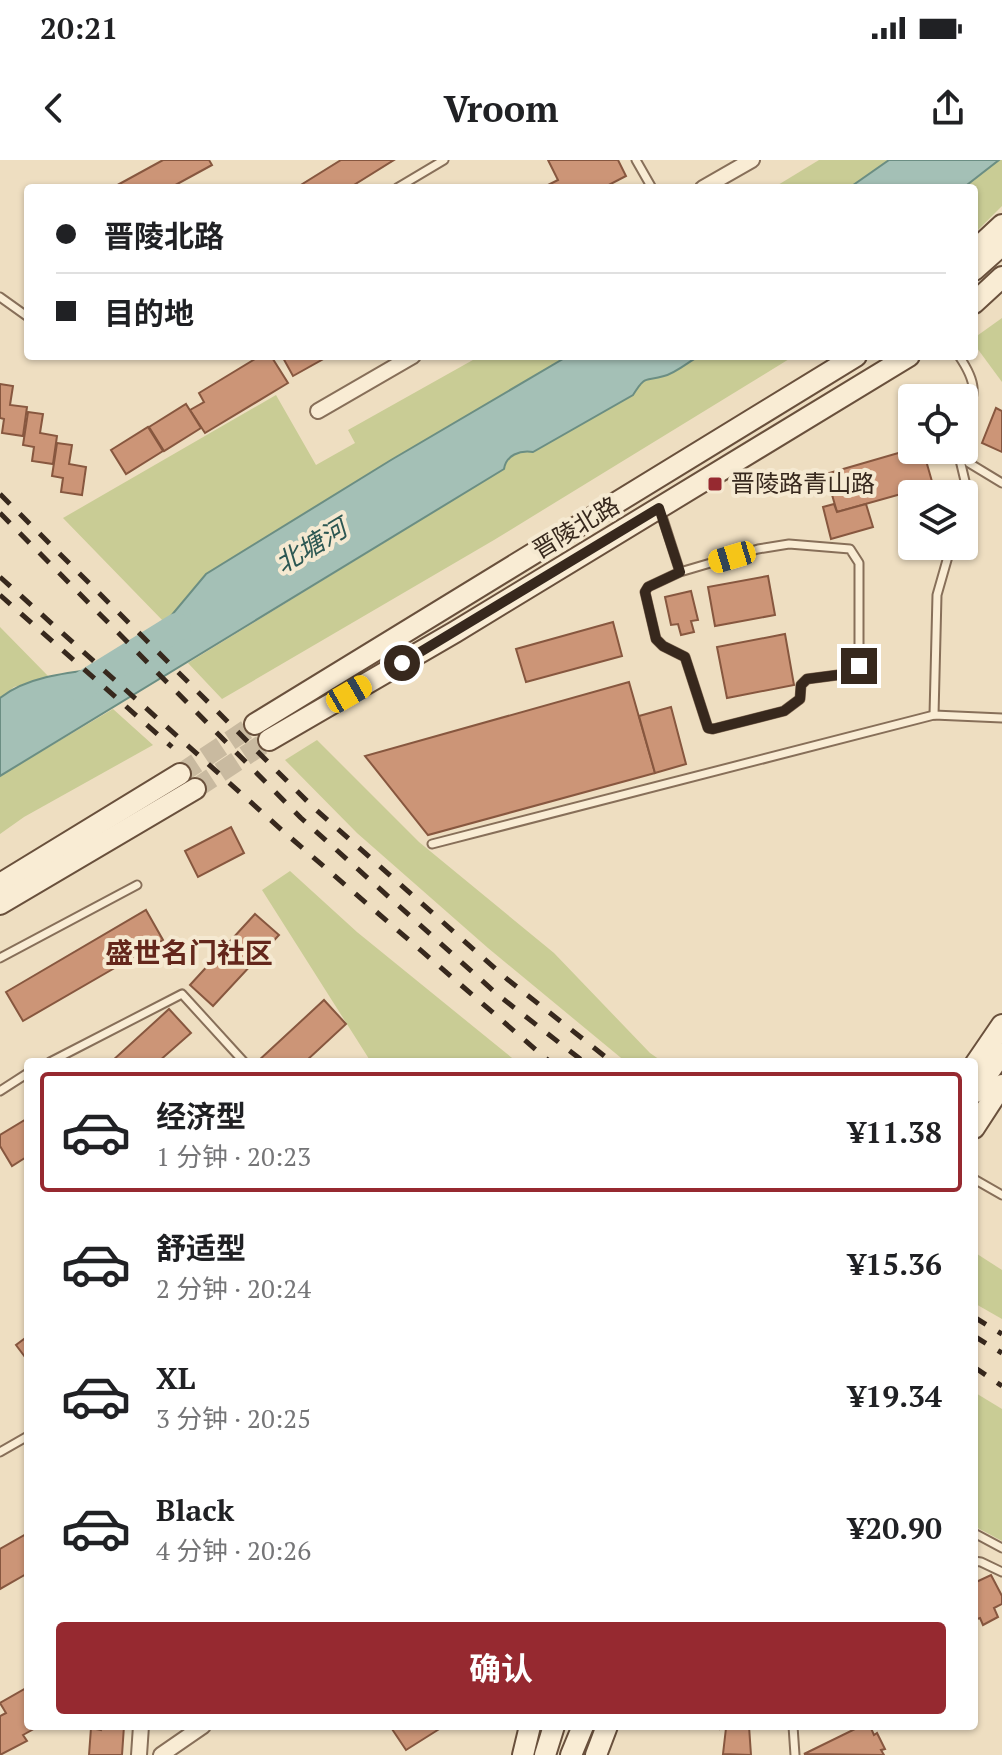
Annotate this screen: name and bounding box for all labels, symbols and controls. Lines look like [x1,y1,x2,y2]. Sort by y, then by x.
text: 20:21 [40,8,118,48]
text: Vroom [444,85,558,132]
icon: back [32,86,76,130]
icon: share [926,86,970,130]
text: 晋陵北路 [104,216,224,256]
text: 目的地 [104,293,194,333]
map controls [898,384,978,560]
button: locate [898,384,978,464]
place label: 晋陵路青山路 [731,467,875,499]
marker: 晋陵路青山路 [706,475,724,493]
button: layers [898,480,978,560]
street label: 晋陵北路 [526,489,625,566]
water label: 北塘河 [268,508,357,580]
car [706,539,758,575]
route start [384,645,420,681]
route end [841,648,877,684]
car [322,672,376,716]
district label: 盛世名门社区 [105,934,273,971]
icon: car [60,1096,132,1168]
text: 经济型 [156,1096,246,1136]
text: ¥11.38 [848,1112,942,1152]
text: 1 分钟 · 20:23 [156,1139,311,1173]
icon: car [60,1228,132,1300]
text: 舒适型 [156,1228,246,1268]
text: ¥15.36 [848,1244,942,1284]
text: 2 分钟 · 20:24 [156,1271,311,1305]
text: XL [156,1358,195,1398]
icon: car [60,1360,132,1432]
text: ¥19.34 [848,1376,942,1416]
text: 3 分钟 · 20:25 [156,1401,311,1435]
text: Black [156,1490,234,1530]
icon: car [60,1492,132,1564]
text: ¥20.90 [848,1508,942,1548]
text: 4 分钟 · 20:26 [156,1533,311,1567]
button: 确认 [56,1622,946,1714]

